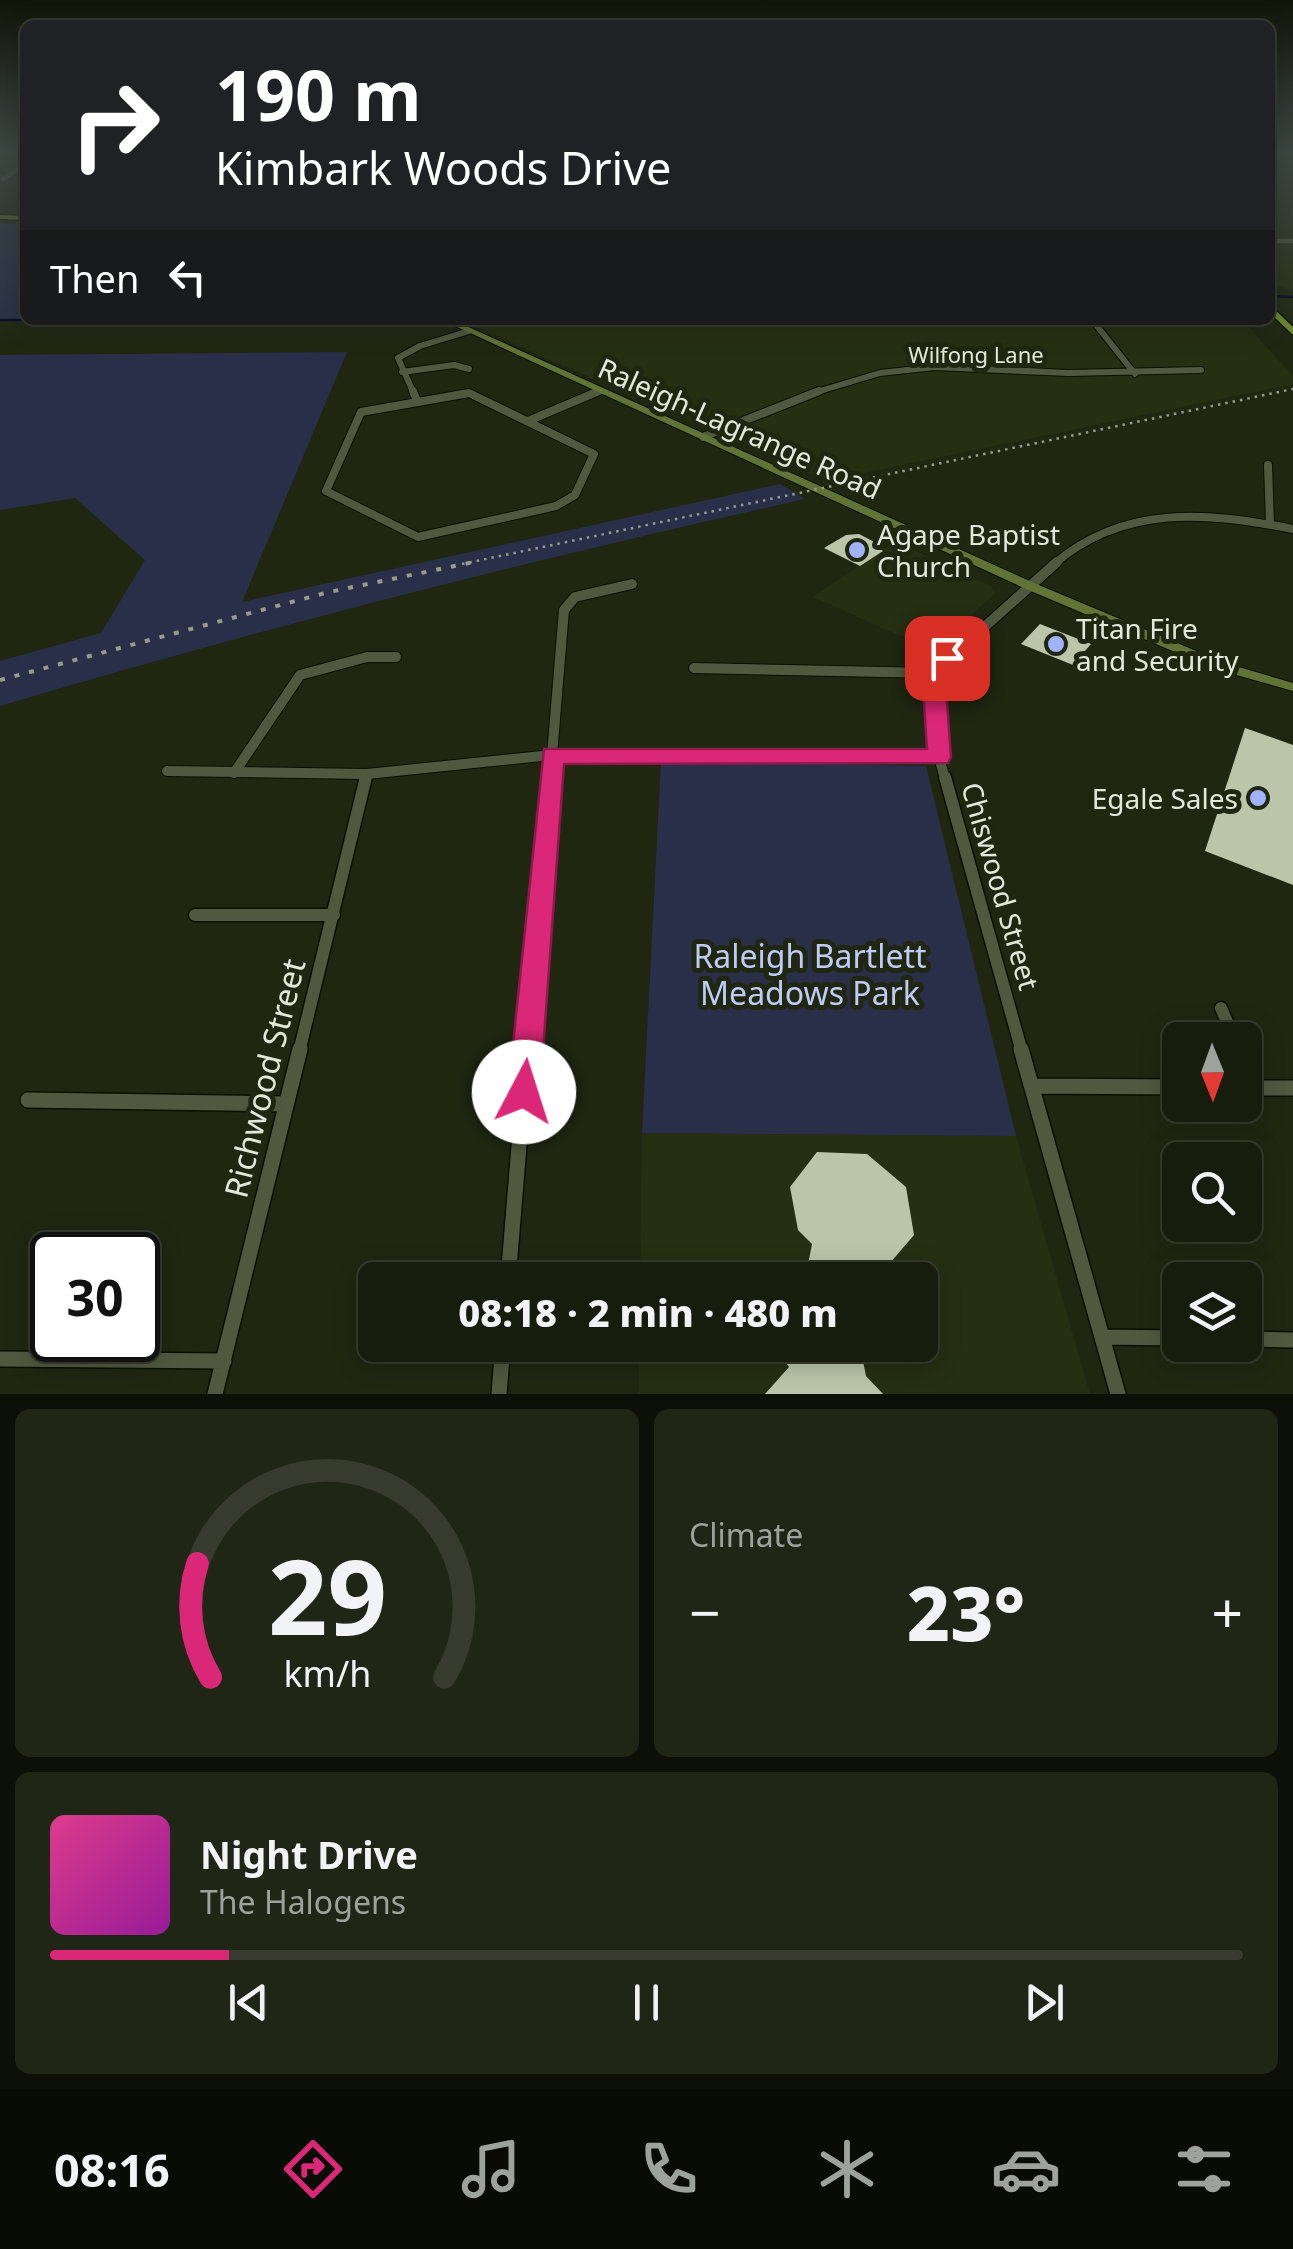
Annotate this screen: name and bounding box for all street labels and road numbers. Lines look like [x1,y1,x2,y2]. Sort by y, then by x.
street label: Wilfong Lane [908,339,1044,369]
street label: Raleigh-Lagrange Road [592,348,888,508]
street label: Chiswood Street [953,778,1049,994]
street label: Richwood Street [214,954,314,1202]

